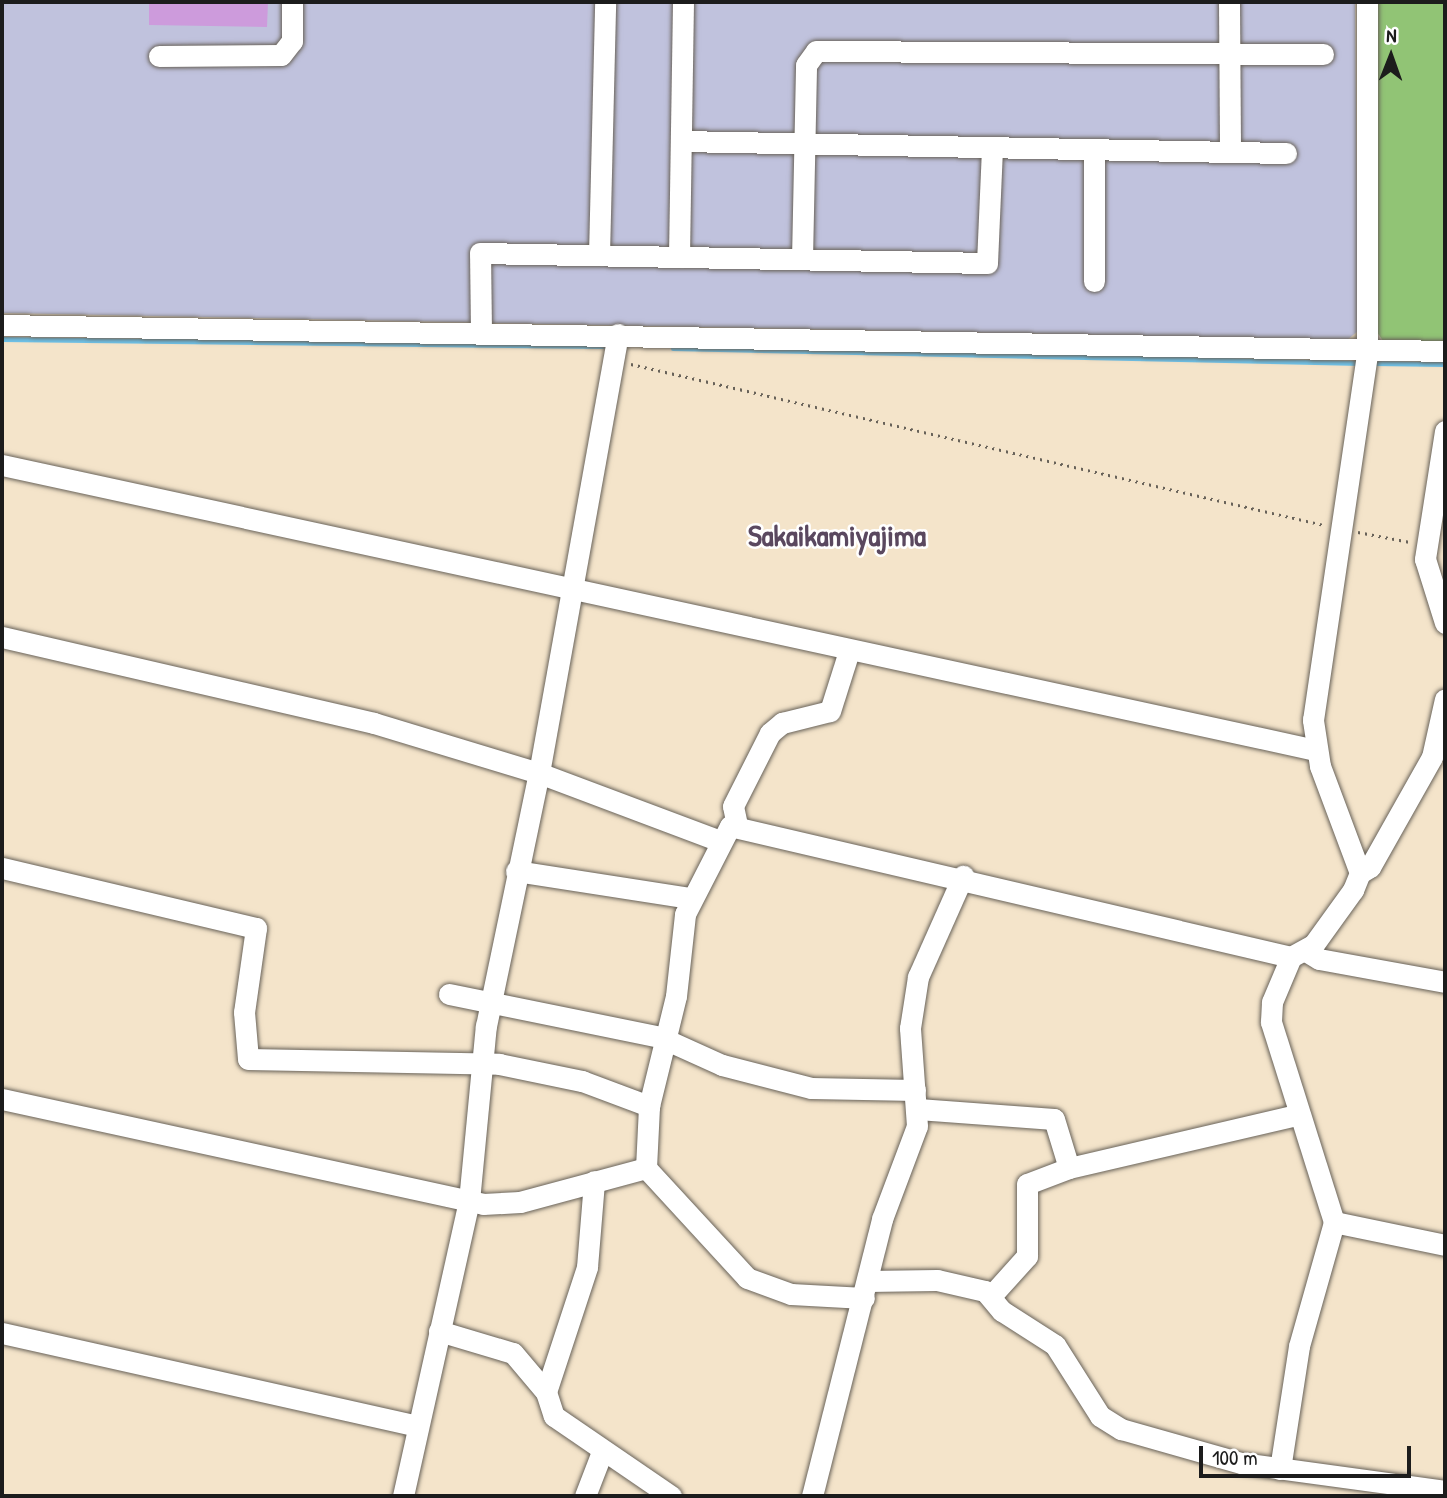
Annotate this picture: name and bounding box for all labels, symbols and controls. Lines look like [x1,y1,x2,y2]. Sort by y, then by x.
north arrow [1356,21,1426,91]
text: N [1386,22,1397,48]
district label: Sakaikamiyajima [748,517,926,553]
scale bar [1202,1432,1414,1476]
text: 100 m [1212,1443,1258,1472]

